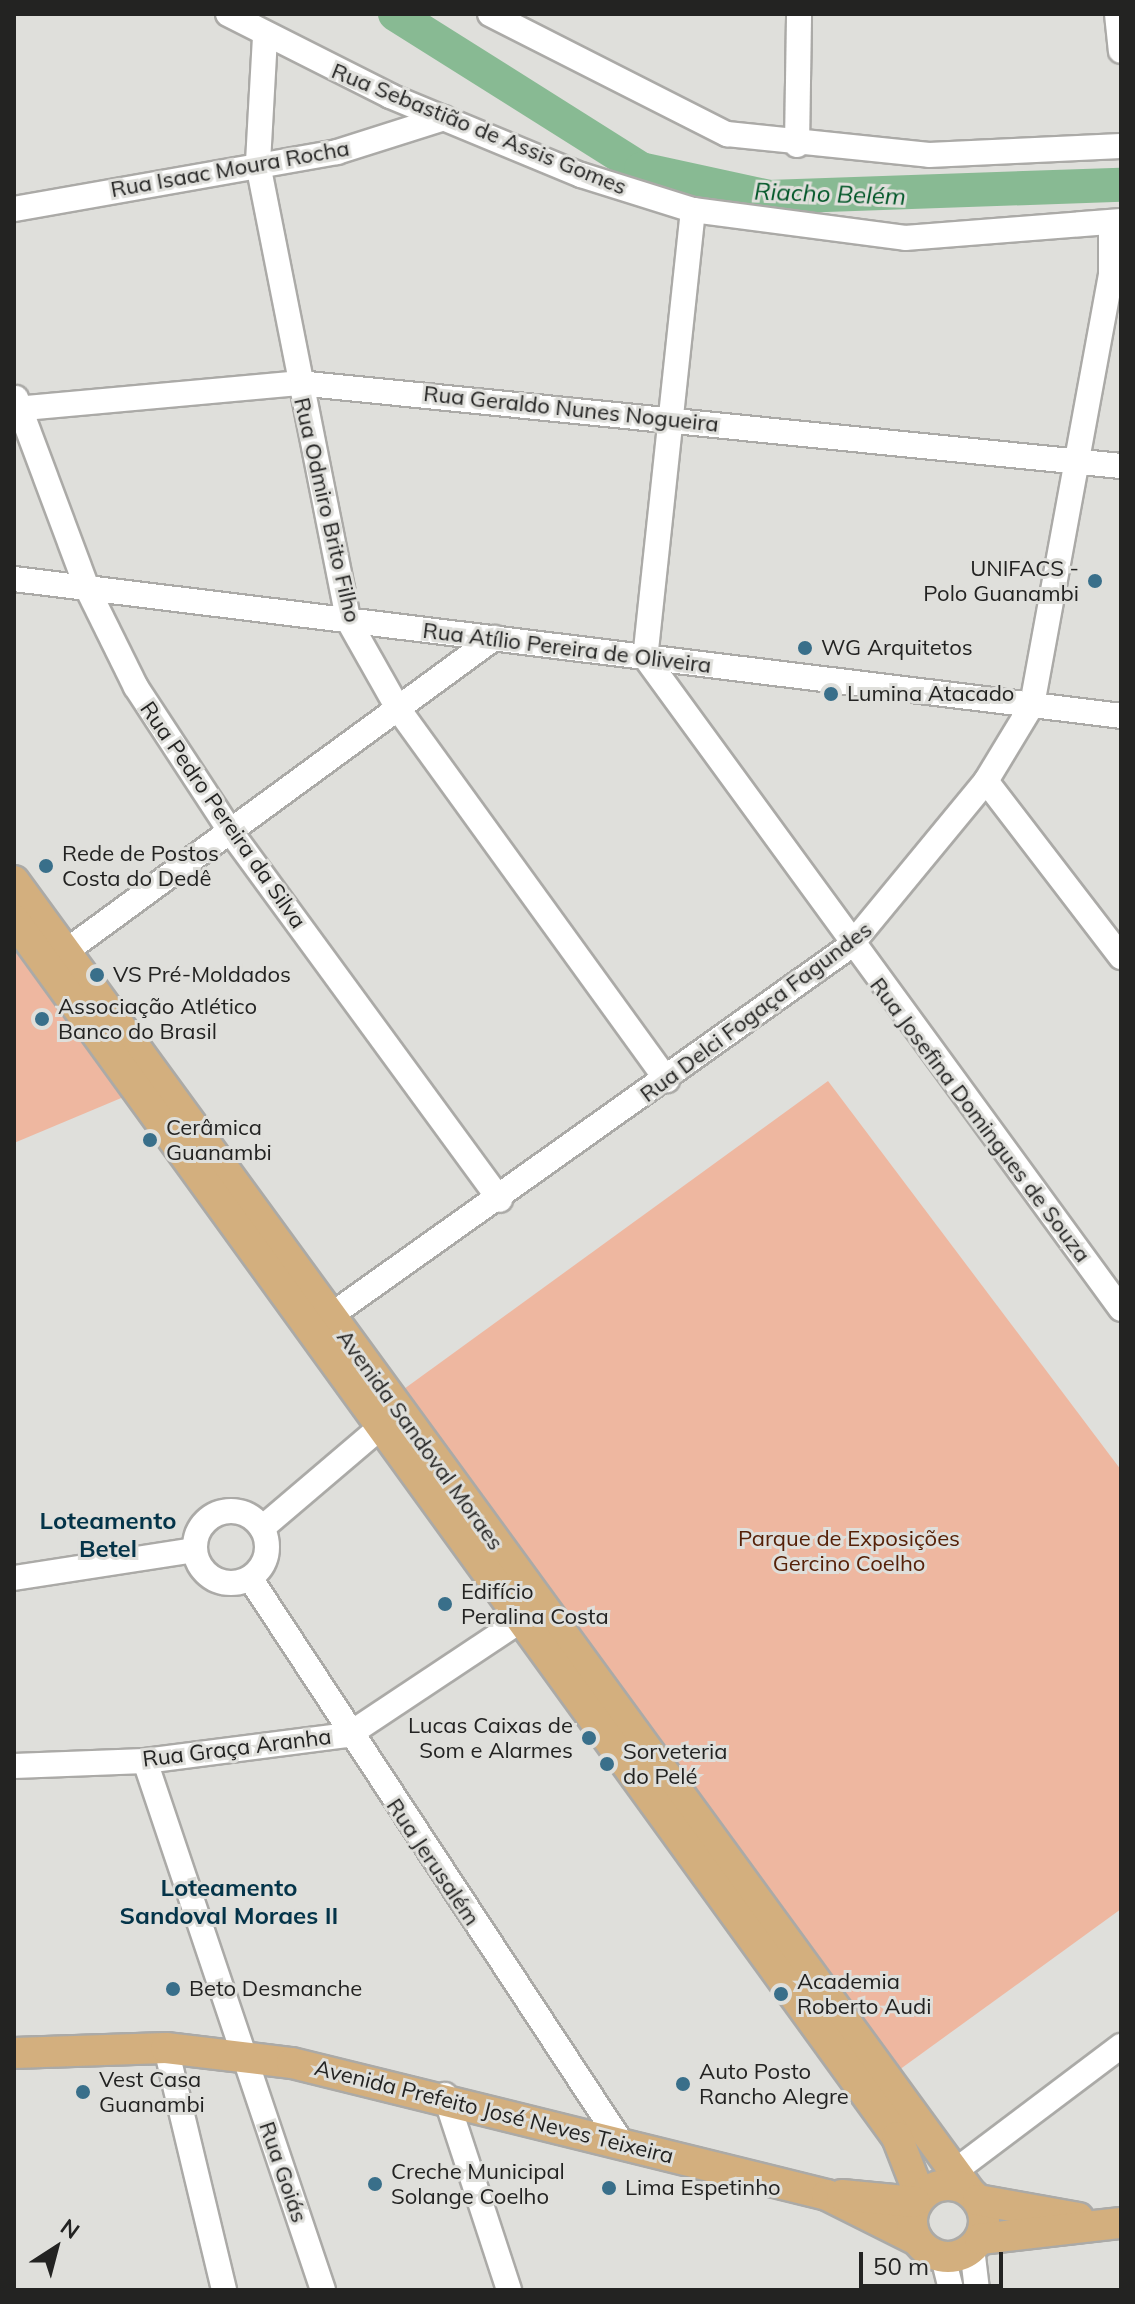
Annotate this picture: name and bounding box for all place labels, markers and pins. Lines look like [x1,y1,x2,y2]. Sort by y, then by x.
place label: UNIFACS - Polo Guanambi [923,555,1079,606]
marker: UNIFACS - Polo Guanambi [1086,572,1104,590]
place label: WG Arquitetos [821,635,973,661]
marker: WG Arquitetos [796,639,814,657]
place label: Lumina Atacado [847,681,1014,707]
marker: Lumina Atacado [822,685,840,703]
place label: Rede de Postos Costa do Dedê [62,840,219,892]
marker: Rede de Postos Costa do Dedê [37,857,55,875]
place label: VS Pré-Moldados [113,962,291,988]
marker: VS Pré-Moldados [88,966,106,984]
place label: Associação Atlético Banco do Brasil [58,993,257,1044]
marker: Associação Atlético Banco do Brasil [33,1010,51,1028]
place label: Cerâmica Guanambi [166,1114,272,1166]
marker: Cerâmica Guanambi [141,1131,159,1149]
place label: Edifício Peralina Costa [461,1578,609,1630]
marker: Edifício Peralina Costa [436,1595,454,1613]
place label: Lucas Caixas de Som e Alarmes [408,1712,573,1764]
marker: Lucas Caixas de Som e Alarmes [580,1729,598,1747]
place label: Sorveteria do Pelé [623,1738,727,1790]
marker: Sorveteria do Pelé [598,1755,616,1773]
place label: Academia Roberto Audi [797,1968,931,2020]
place label: Beto Desmanche [189,1976,362,2002]
marker: Beto Desmanche [164,1980,182,1998]
marker: Academia Roberto Audi [772,1985,790,2003]
place label: Auto Posto Rancho Alegre [699,2058,849,2110]
place label: Vest Casa Guanambi [99,2066,205,2118]
marker: Auto Posto Rancho Alegre [674,2075,692,2093]
marker: Vest Casa Guanambi [74,2083,92,2101]
place label: Creche Municipal Solange Coelho [391,2158,565,2210]
marker: Creche Municipal Solange Coelho [366,2175,384,2193]
place label: Lima Espetinho [625,2175,781,2201]
marker: Lima Espetinho [600,2179,618,2197]

